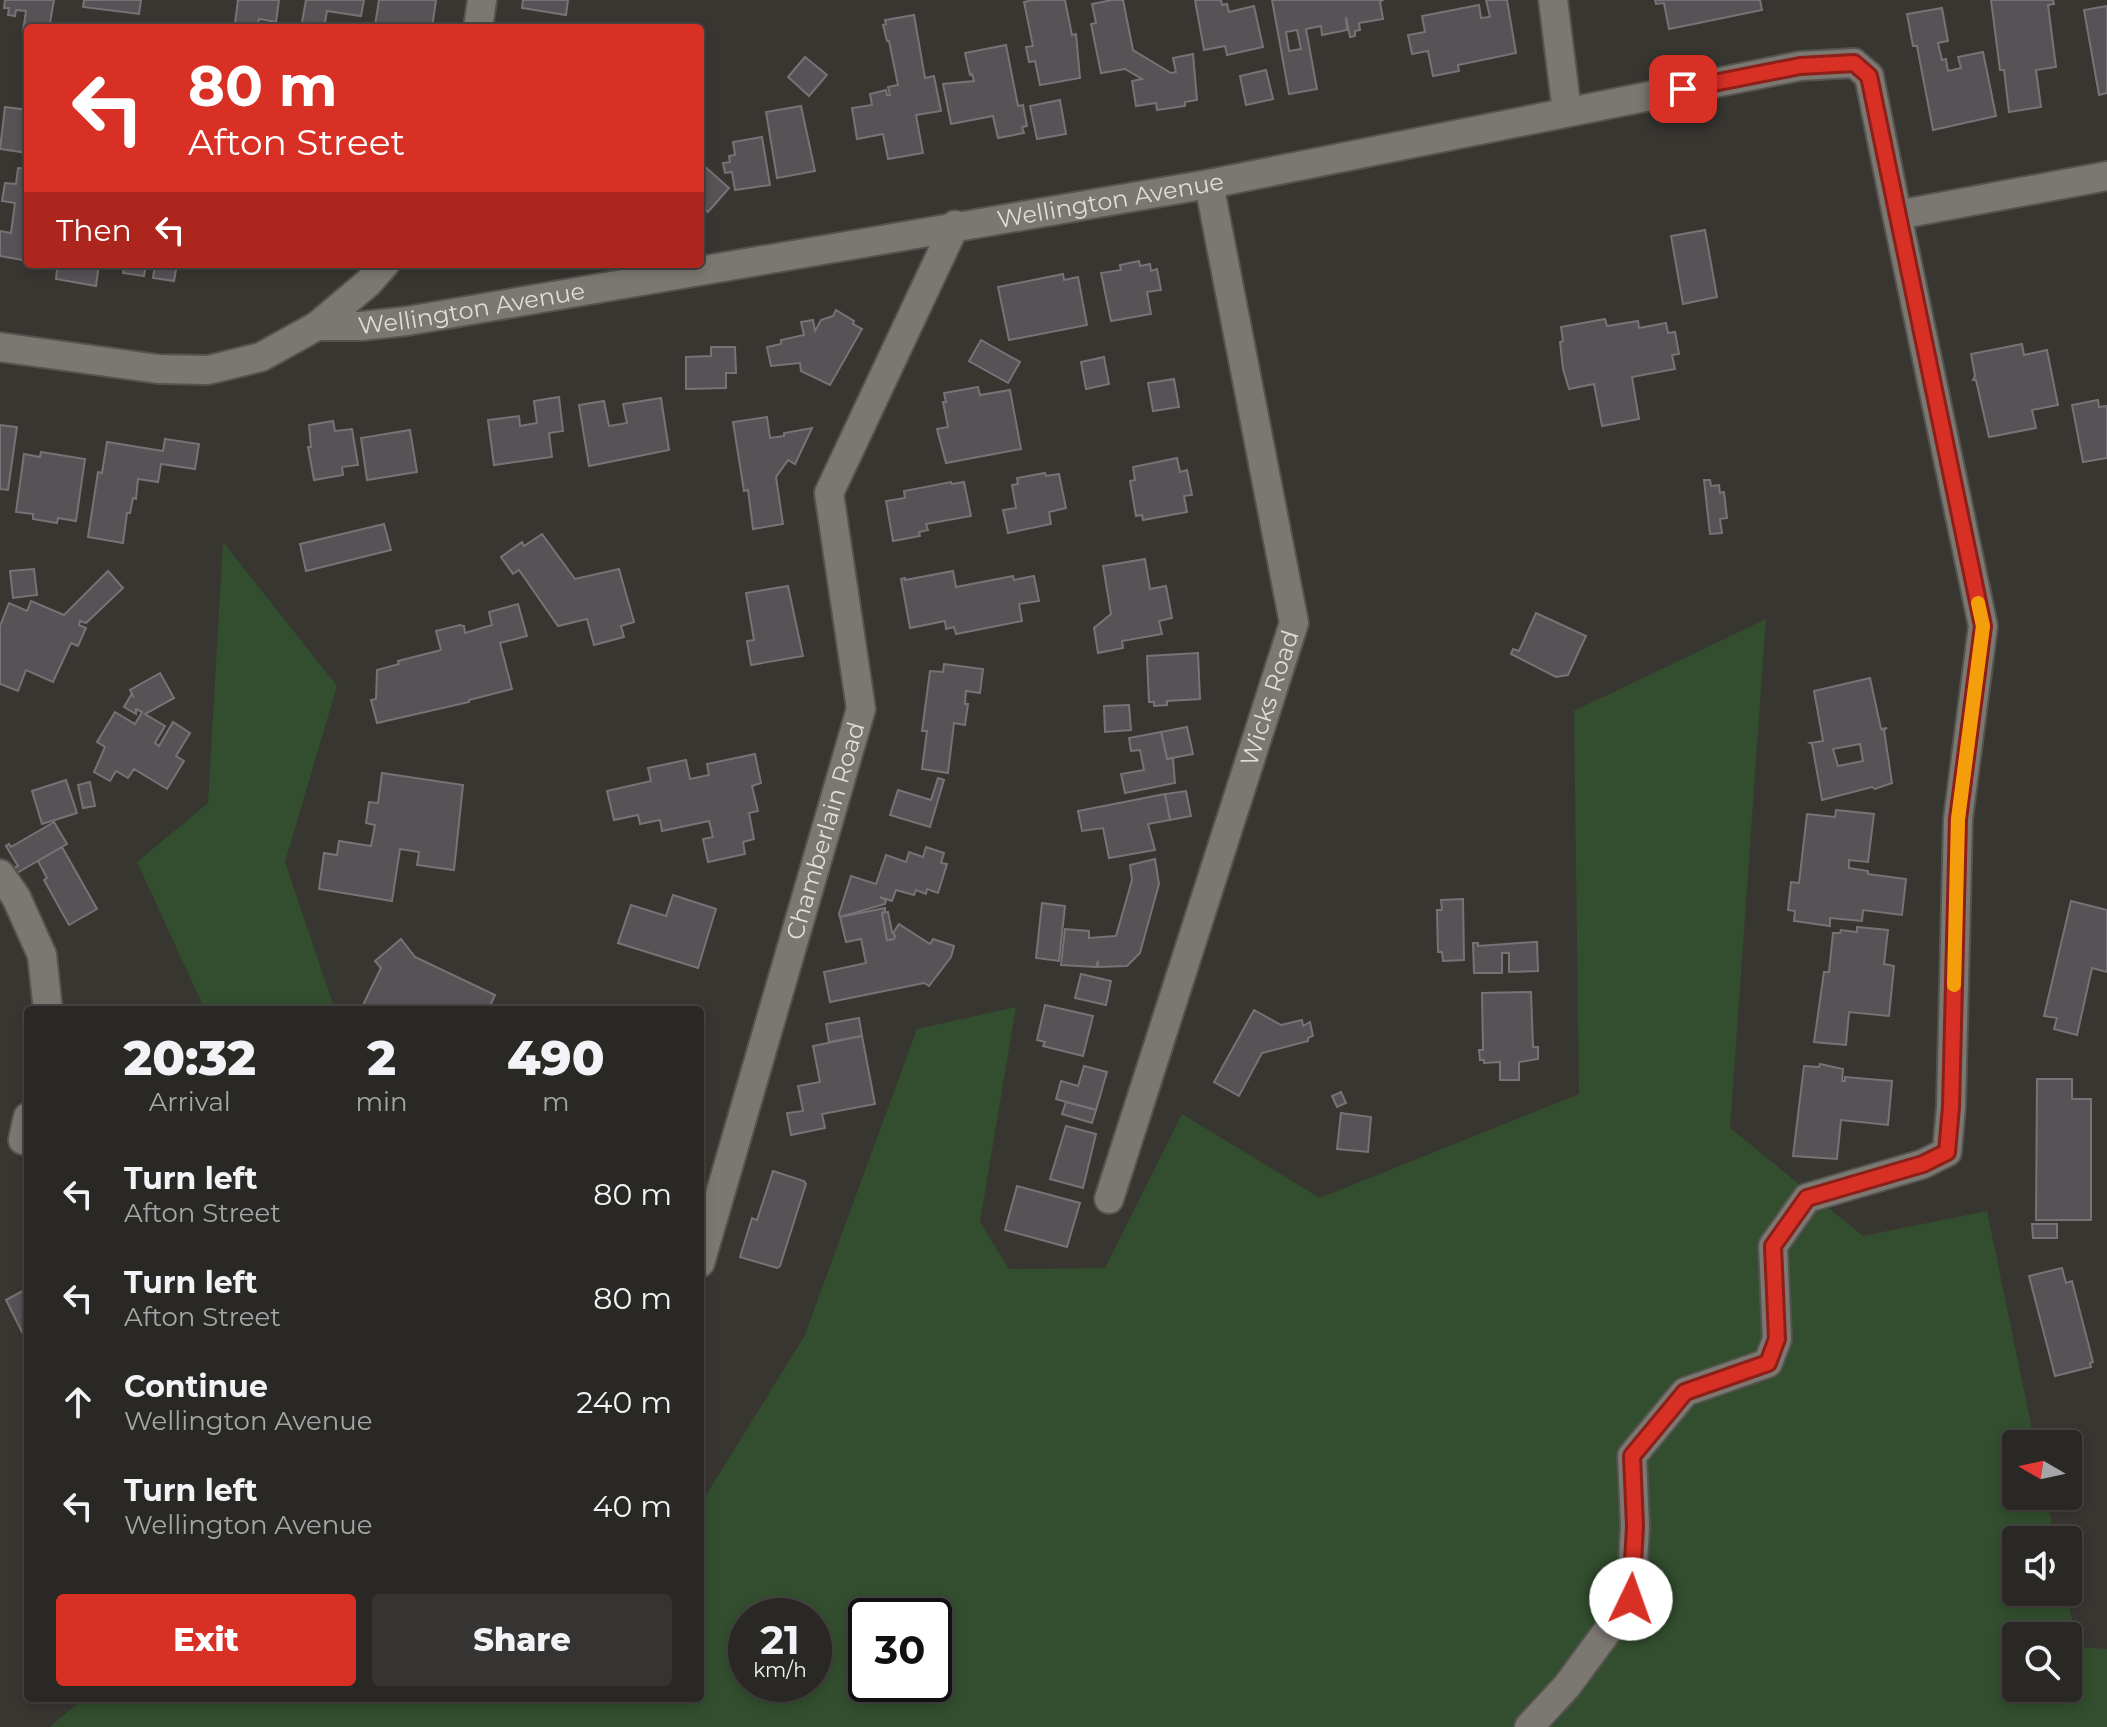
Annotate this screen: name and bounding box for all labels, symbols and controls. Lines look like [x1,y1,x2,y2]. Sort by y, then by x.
text: 80 m [188,52,338,120]
pin [1649,55,1717,123]
icon: left [56,56,160,160]
icon: arrive [1661,67,1705,111]
text: Afton Street [188,120,405,164]
street label: Wellington Avenue [995,166,1226,234]
icon: left [148,208,192,252]
text: Then [56,212,132,249]
street label: Wellington Avenue [357,276,587,340]
street label: Wicks Road [1234,627,1305,770]
street label: Chamberlain Road [780,718,870,943]
text: 20:32 [123,1029,256,1087]
text: 2 [367,1029,396,1087]
text: 490 [507,1029,605,1087]
text: Arrival [149,1086,231,1118]
text: min [355,1086,408,1118]
text: m [542,1086,570,1118]
text: Turn left [124,1160,257,1197]
icon: left [56,1172,100,1216]
text: 80 m [593,1176,672,1213]
text: Afton Street [124,1197,281,1229]
text: Turn left [124,1264,257,1301]
icon: left [56,1276,100,1320]
text: 80 m [593,1280,672,1317]
text: Afton Street [124,1301,281,1333]
text: Continue [124,1368,268,1405]
icon: ahead [56,1380,100,1424]
text: 240 m [576,1384,672,1421]
text: Wellington Avenue [124,1405,372,1437]
north arrow [2002,1430,2082,1510]
map controls [2002,1430,2082,1702]
text: Turn left [124,1472,257,1509]
icon: left [56,1484,100,1528]
text: 40 m [593,1488,672,1525]
text: Wellington Avenue [124,1509,372,1541]
button: sound [2002,1526,2082,1606]
position arrow [1589,1557,1673,1641]
button: Exit [56,1594,356,1686]
button: Share [372,1594,672,1686]
speed limit sign: 30 [848,1598,952,1702]
text: 21 [760,1615,800,1664]
button: search [2002,1622,2082,1702]
text: km/h [753,1658,807,1682]

